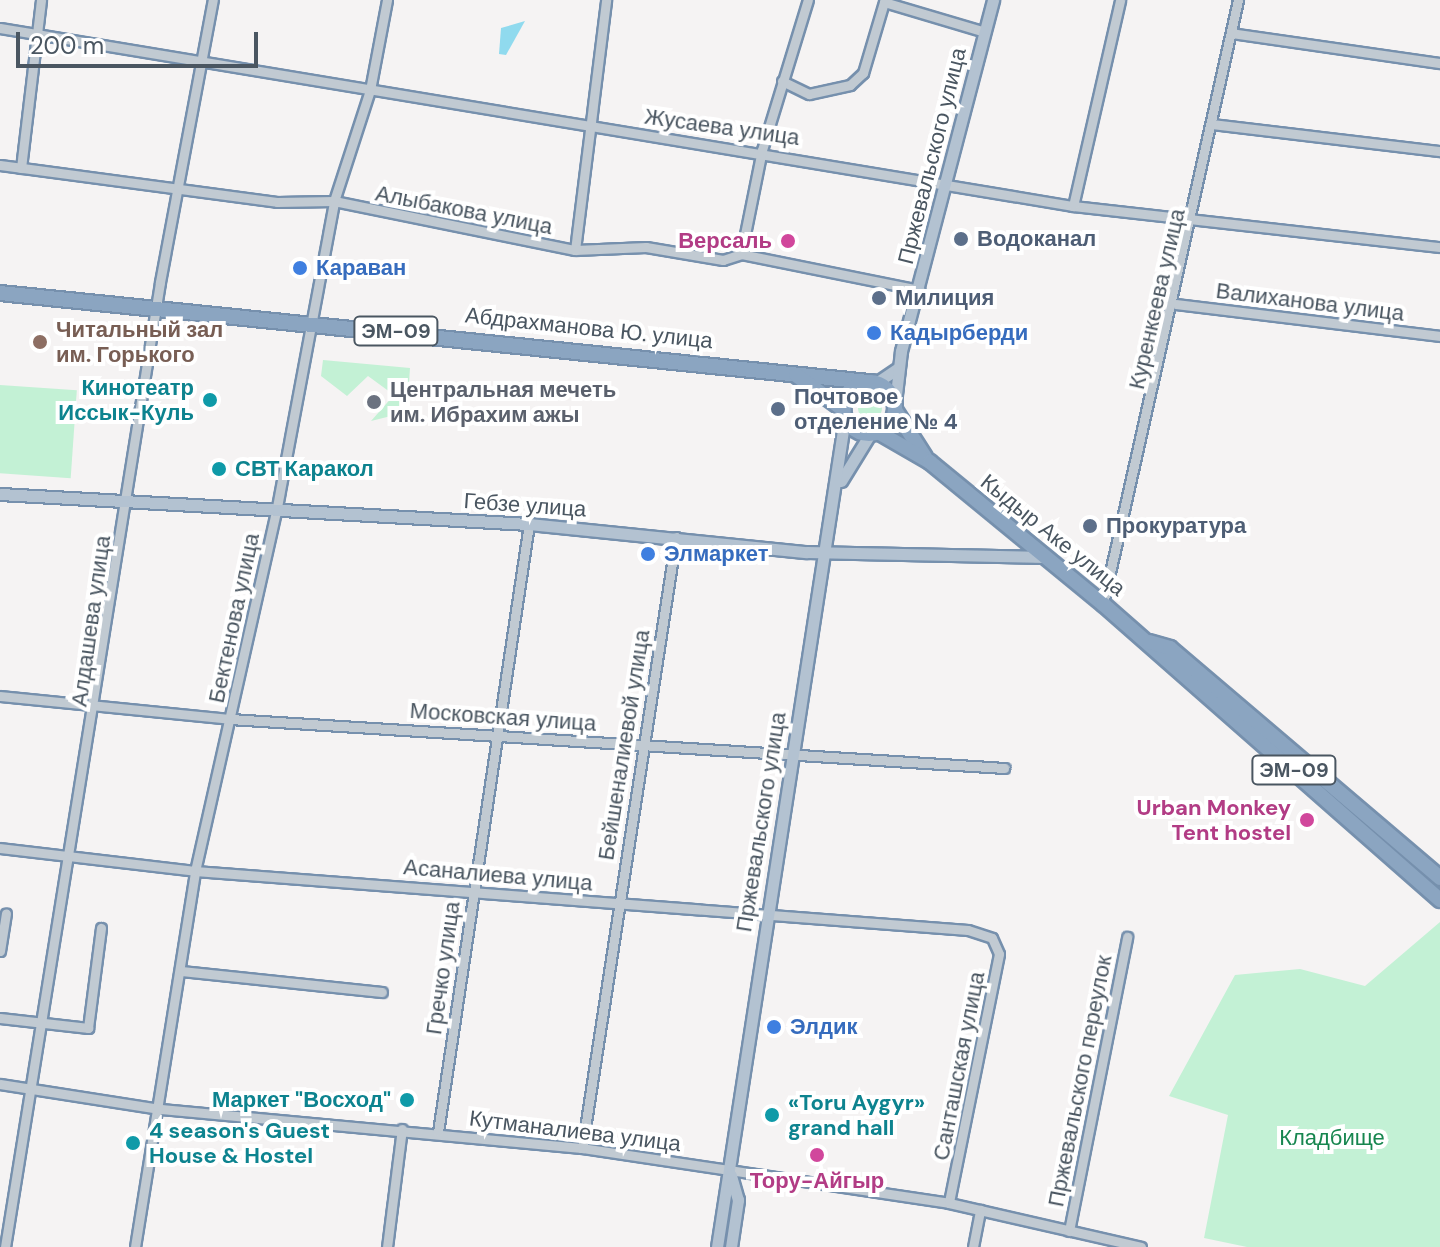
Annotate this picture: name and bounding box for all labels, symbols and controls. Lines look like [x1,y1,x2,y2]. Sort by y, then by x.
scale bar [20,16,262,66]
text: 200 m [30,30,104,61]
street label: Пржевальского улица [892,45,972,267]
street label: Жусаева улица [643,103,801,151]
street label: Алыбакова улица [373,180,555,240]
street label: Куренкеева улица [1123,206,1191,392]
place label: Водоканал [977,226,1096,252]
place label: Версаль [678,228,772,254]
marker: Водоканал [952,230,970,248]
marker: Версаль [779,232,797,250]
place label: Караван [316,255,406,281]
marker: Караван [291,259,309,277]
street label: Валиханова улица [1214,277,1406,327]
place label: Милиция [895,285,994,311]
marker: Милиция [870,289,888,307]
street label: Абдрахманова Ю. улица [464,302,714,354]
road number: ЭМ-09 [352,315,440,347]
place label: Читальный зал им. Горького [56,316,223,368]
place label: Кадырберди [890,320,1028,346]
marker: Кадырберди [865,324,883,342]
marker: Читальный зал им. Горького [31,333,49,351]
place label: Кинотеатр Иссык-Куль [58,374,194,426]
place label: Центральная мечеть им. Ибрахим ажы [390,376,616,428]
place label: Почтовое отделение № 4 [794,383,958,434]
marker: Кинотеатр Иссык-Куль [201,391,219,409]
marker: Центральная мечеть им. Ибрахим ажы [365,393,383,411]
marker: Почтовое отделение № 4 [769,400,787,418]
place label: СВТ Каракол [235,456,374,482]
marker: СВТ Каракол [210,460,228,478]
street label: Кыдыр Аке улица [975,469,1131,601]
street label: Гебзе улица [463,488,587,522]
place label: Прокуратура [1106,513,1246,539]
marker: Прокуратура [1081,517,1099,535]
street label: Бектенова улица [203,531,265,705]
street label: Алдашева улица [66,534,116,708]
place label: Элмаркет [664,541,768,567]
marker: Элмаркет [639,545,657,563]
street label: Бейшеналиевой улица [593,628,655,862]
street label: Московская улица [409,697,597,737]
street label: Пржевальского улица [731,710,791,934]
road number: ЭМ-09 [1250,754,1338,786]
place label: Urban Monkey Tent hostel [1137,794,1291,846]
marker: Urban Monkey Tent hostel [1298,811,1316,829]
street label: Асаналиева улица [402,854,594,896]
street label: Гречко улица [421,900,465,1036]
street label: Пржевальского переулок [1043,953,1117,1209]
street label: Санташская улица [928,969,990,1163]
place label: Элдик [790,1014,858,1040]
marker: Элдик [765,1018,783,1036]
place label: Маркет "Восход" [212,1087,391,1113]
place label: «Toru Aygyr» grand hall [788,1089,925,1140]
marker: Маркет "Восход" [398,1091,416,1109]
street label: Кутманалиева улица [468,1105,682,1157]
marker: «Toru Aygyr» grand hall [763,1106,781,1124]
place label: 4 season's Guest House & Hostel [149,1117,330,1168]
park label: Кладбище [1279,1125,1385,1151]
marker: 4 season's Guest House & Hostel [124,1134,142,1152]
marker: Тору-Айгыр [808,1146,826,1164]
place label: Тору-Айгыр [750,1168,884,1194]

